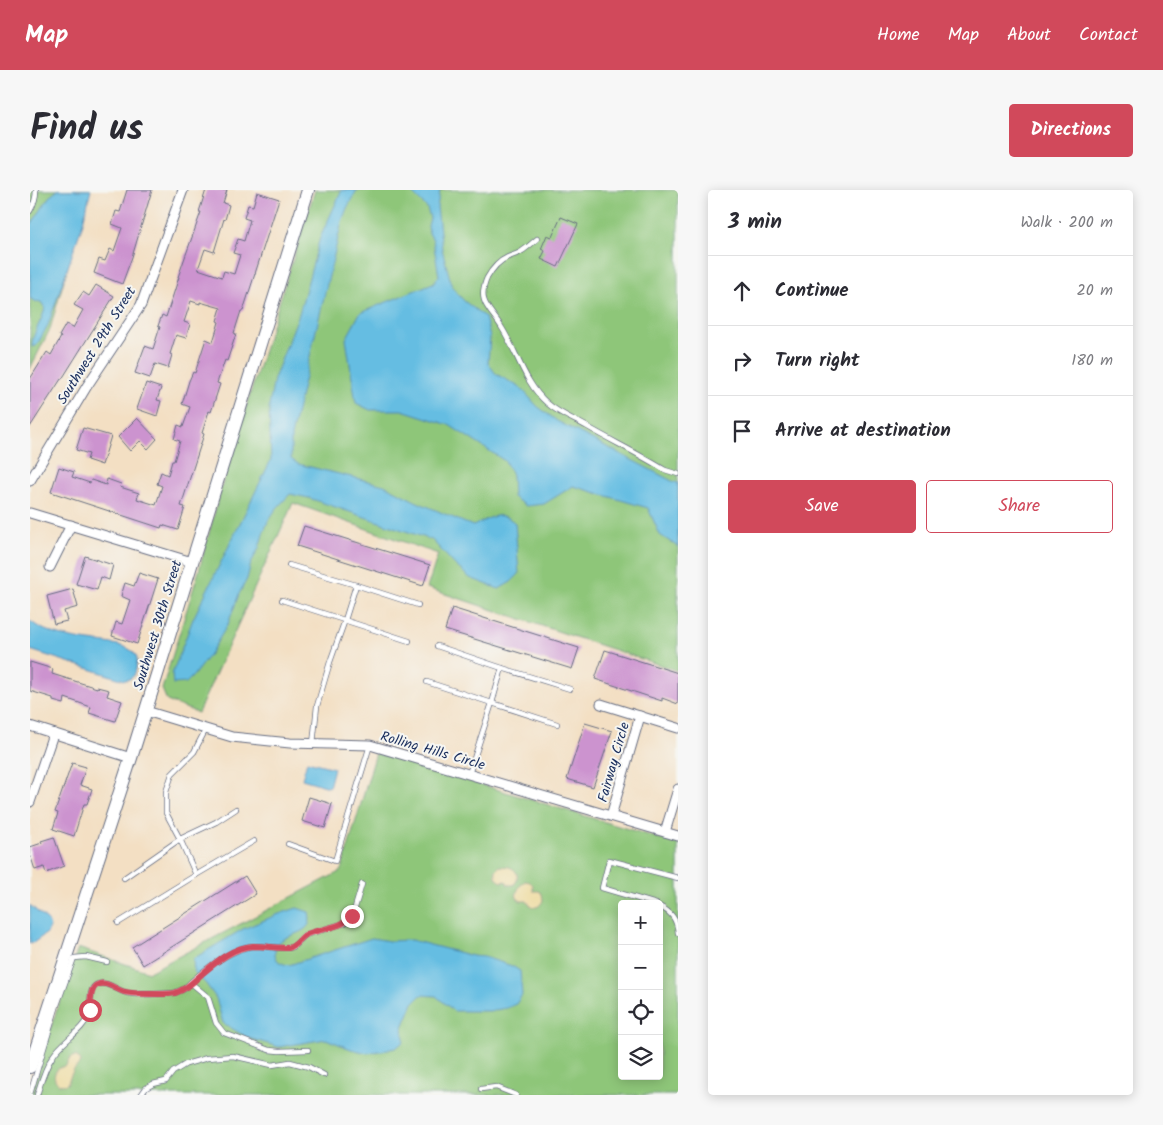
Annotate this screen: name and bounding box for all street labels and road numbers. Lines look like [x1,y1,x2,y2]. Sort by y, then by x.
street label: Southwest 29th Street [52,282,142,409]
street label: Southwest 30th Street [128,557,188,693]
street label: Fairway Circle [592,719,636,805]
street label: Rolling Hills Circle [378,726,488,777]

